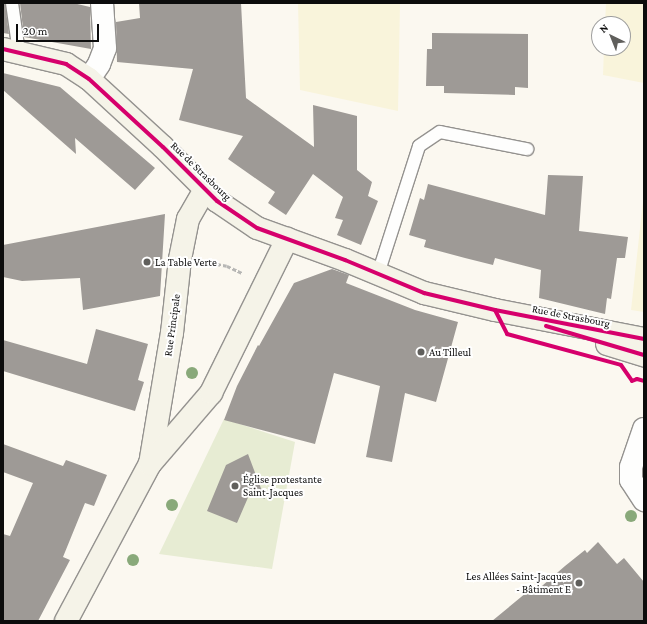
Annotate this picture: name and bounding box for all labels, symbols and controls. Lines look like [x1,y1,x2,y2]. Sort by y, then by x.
scale bar [18,16,101,42]
north arrow [591,16,631,56]
text: N [597,21,610,35]
text: 20 m [23,24,47,38]
street label: Rue de Strasbourg [168,139,234,203]
place label: La Table Verte [155,255,217,269]
marker: La Table Verte [142,257,152,267]
street label: Rue Principale [161,293,183,357]
street label: Rue de Strasbourg [531,302,611,330]
place label: Au Tilleul [429,345,471,359]
marker: Au Tilleul [416,347,426,357]
place label: Église protestante Saint-Jacques [243,473,322,499]
marker: Église protestante Saint-Jacques [230,481,240,491]
place label: Les Allées Saint-Jacques - Bâtiment E [466,570,571,596]
marker: Les Allées Saint-Jacques - Bâtiment E [574,578,584,588]

